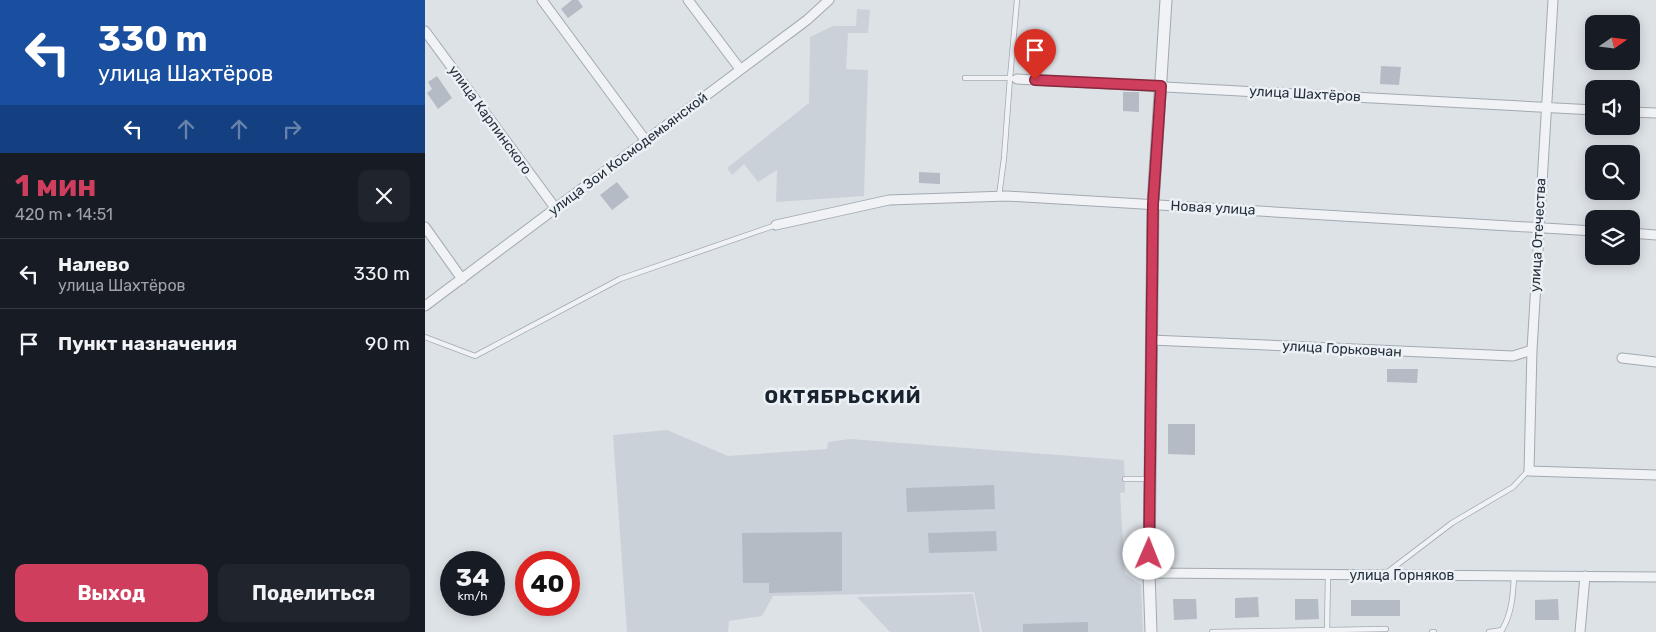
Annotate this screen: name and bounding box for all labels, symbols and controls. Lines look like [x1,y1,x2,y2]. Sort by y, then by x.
north arrow [1585,15,1640,70]
map controls [1585,15,1640,265]
text: 330 m [98,18,207,60]
icon: left [15,20,80,85]
pin [1014,29,1056,80]
icon: arrive [1021,36,1049,64]
text: улица Шахтёров [98,60,273,87]
street label: улица Карпинского [445,62,535,178]
button: sound [1585,80,1640,135]
street label: улица Шахтёров [1249,83,1361,105]
street label: улица Зои Космодемьянской [545,89,711,219]
icon: left [119,115,147,143]
icon: ahead [172,115,200,143]
icon: ahead [225,115,253,143]
icon: right [278,115,306,143]
button: search [1585,145,1640,200]
text: 1 мин [15,168,96,204]
button: close [358,170,410,222]
street label: улица Отечества [1527,178,1549,292]
street label: Новая улица [1170,197,1256,219]
text: 420 m · 14:51 [15,205,113,224]
button: layers [1585,210,1640,265]
text: Налево [58,253,130,276]
icon: left [15,260,43,288]
text: 330 m [354,262,410,285]
text: улица Шахтёров [58,276,186,295]
icon: arrive [15,330,43,358]
text: Пункт назначения [58,332,237,355]
text: 90 m [365,332,410,355]
street label: улица Горьковчан [1282,337,1402,361]
district label: ОКТЯБРЬСКИЙ [764,385,922,408]
position arrow [1122,527,1174,579]
speed limit sign: 40 [515,551,580,616]
text: 34 [456,563,489,592]
button: Выход [15,564,208,622]
button: Поделиться [218,564,410,622]
street label: улица Горняков [1350,567,1455,584]
text: km/h [458,589,487,603]

